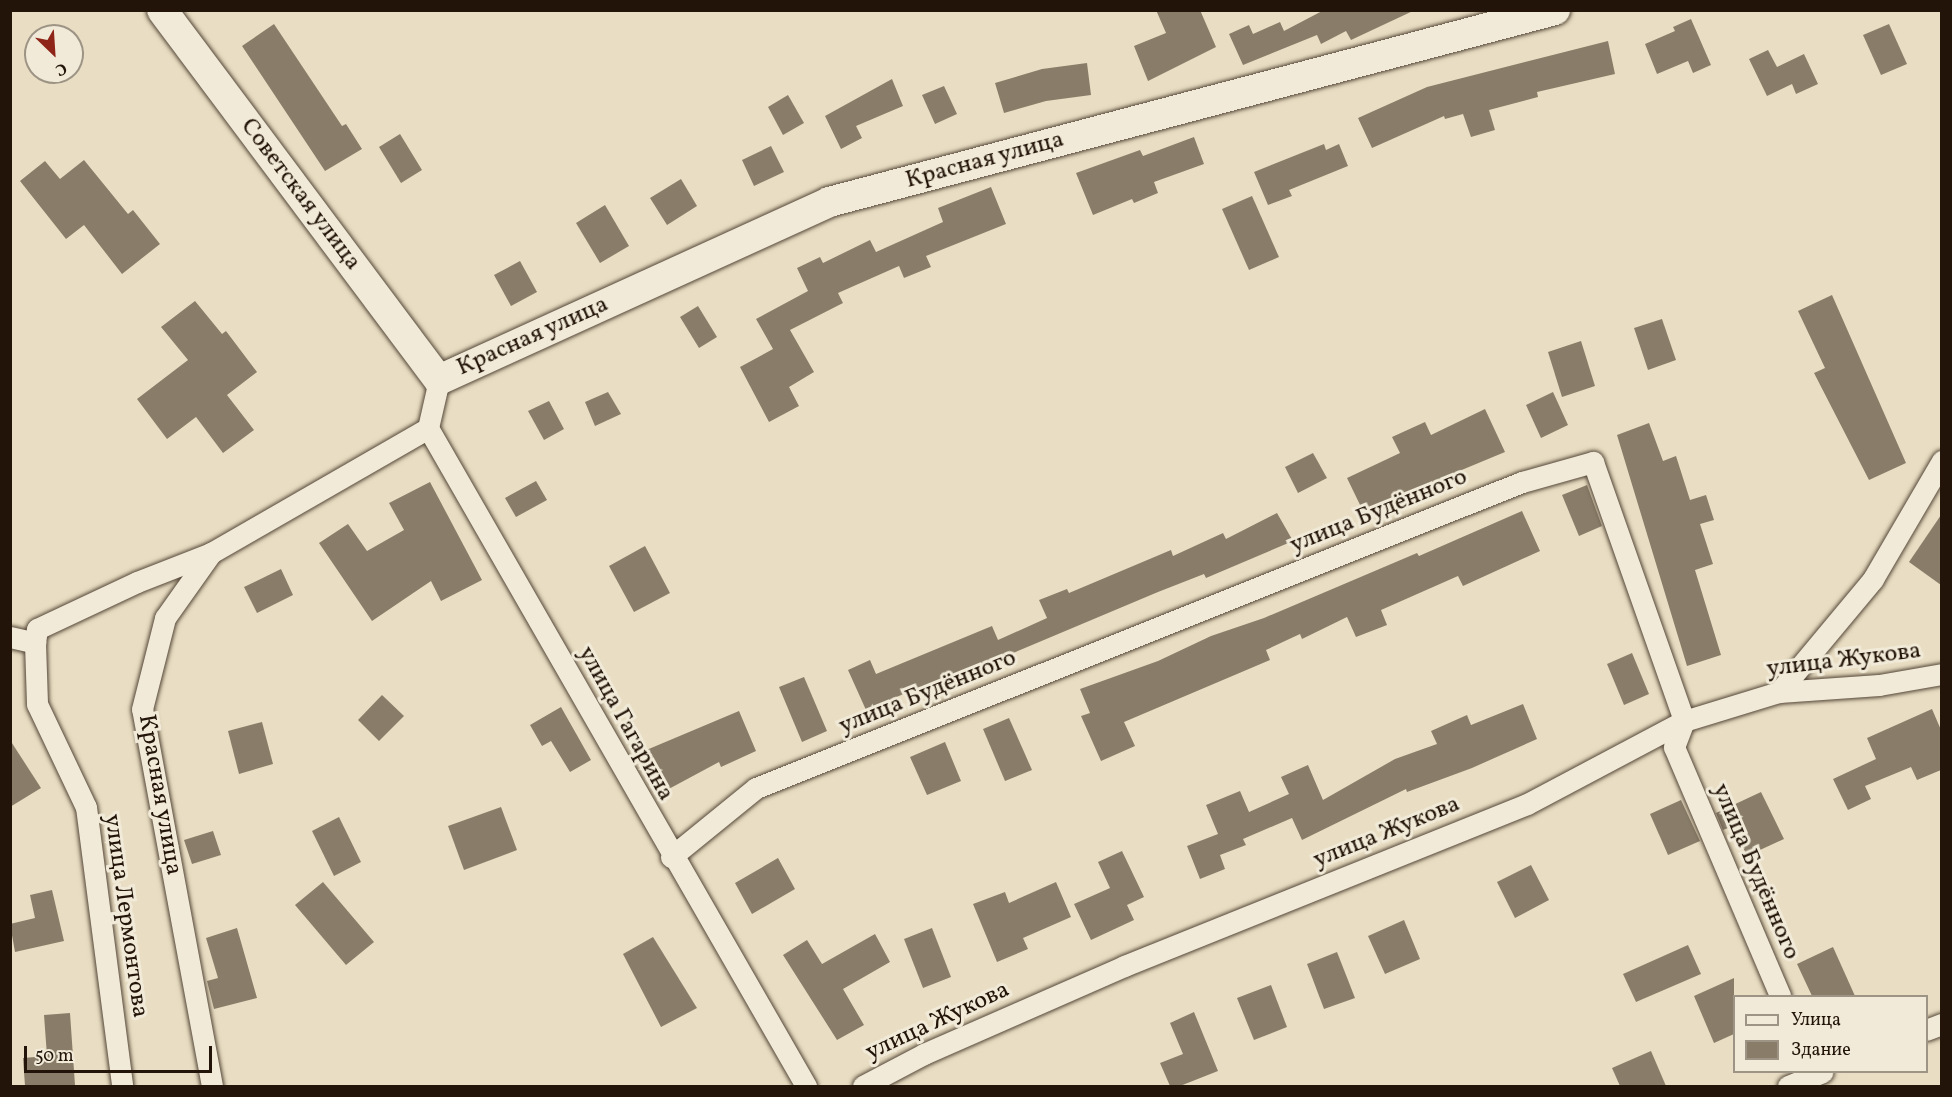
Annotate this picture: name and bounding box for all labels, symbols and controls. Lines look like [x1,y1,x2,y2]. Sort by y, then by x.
north arrow [24,24,84,84]
text: С [51,56,70,81]
street label: Советская улица [233,113,367,277]
street label: Красная улица [902,126,1068,196]
street label: Красная улица [453,291,613,383]
street label: улица Будённого [1286,463,1472,561]
street label: улица Жукова [1765,637,1923,685]
street label: улица Гагарина [571,642,679,806]
street label: улица Будённого [835,644,1021,742]
street label: Красная улица [131,712,187,878]
street label: улица Будённого [1705,780,1805,964]
street label: улица Жукова [1309,791,1465,875]
street label: улица Лермонтова [96,812,154,1020]
street label: улица Жукова [861,976,1015,1068]
legend [1733,995,1928,1073]
text: Улица [1791,1008,1841,1033]
scale bar [27,1034,214,1072]
text: Здание [1791,1038,1851,1063]
text: 50 m [35,1044,74,1069]

